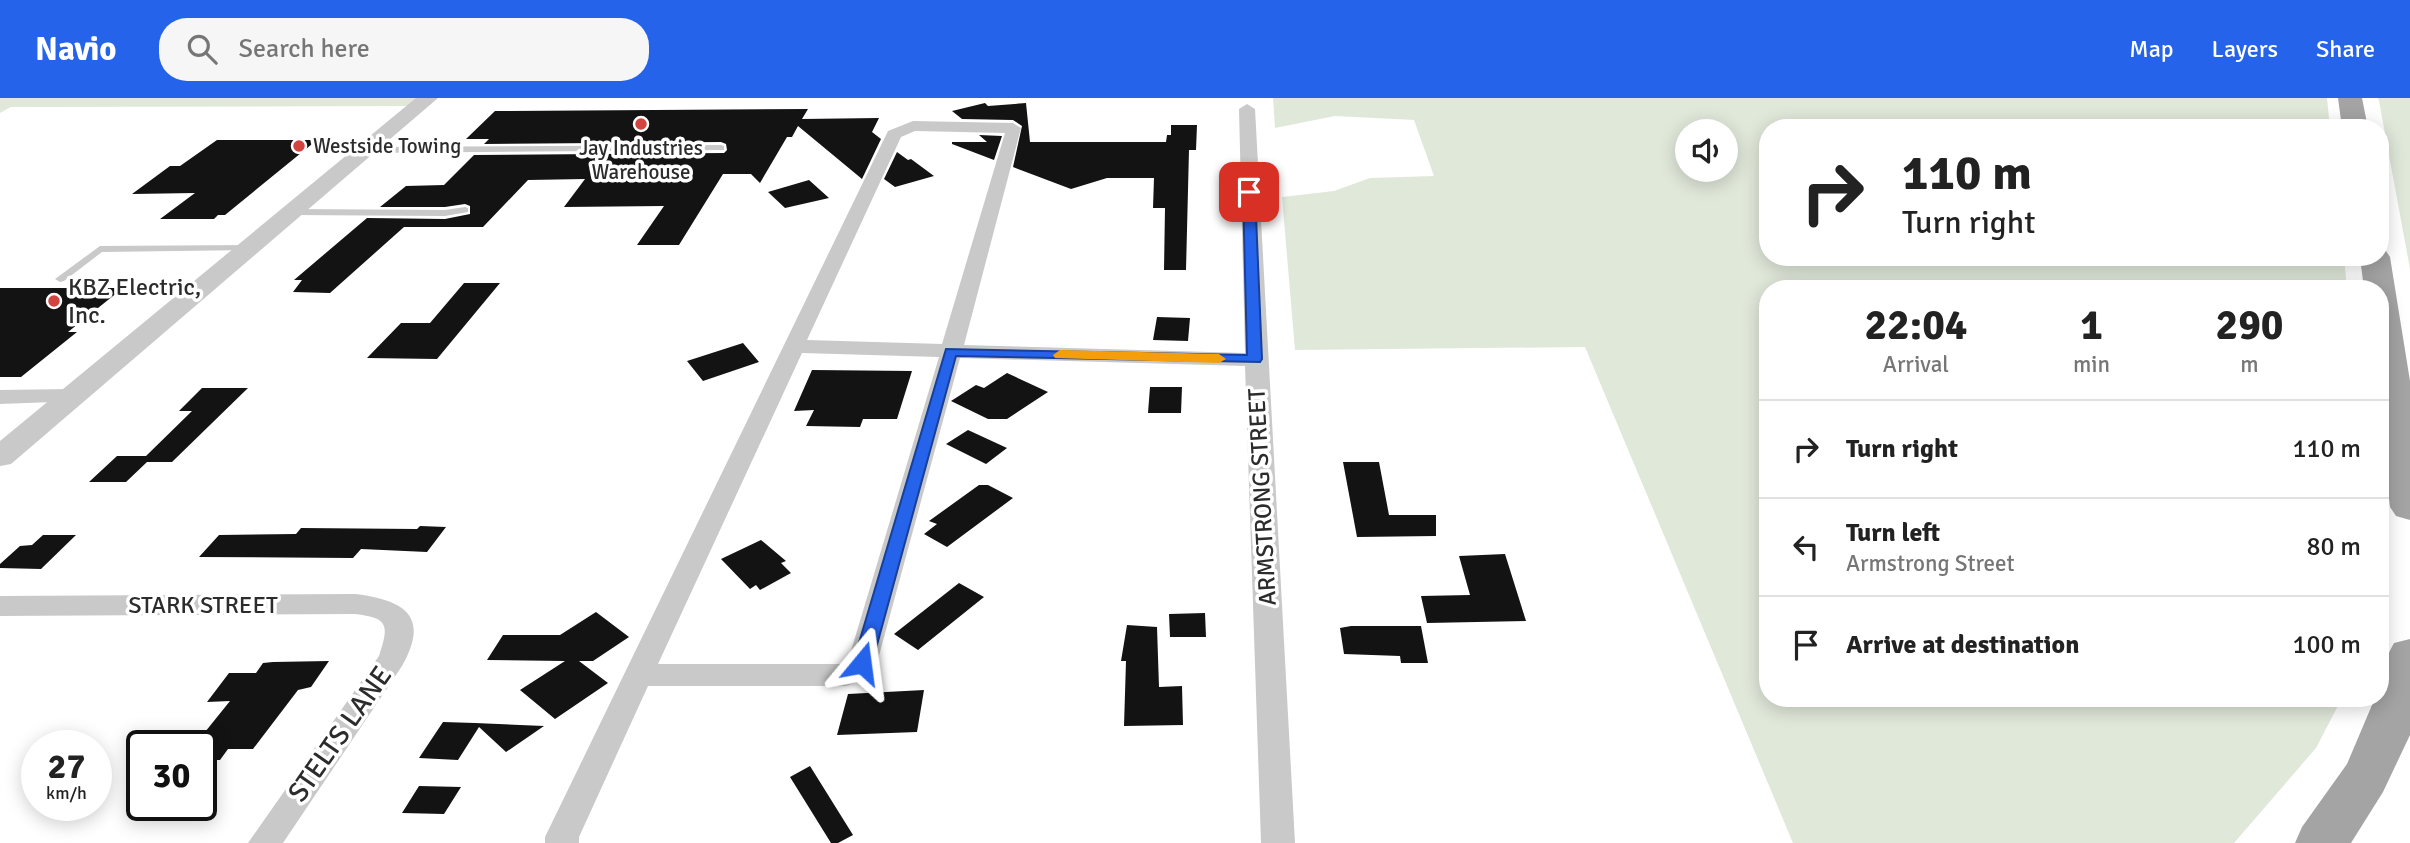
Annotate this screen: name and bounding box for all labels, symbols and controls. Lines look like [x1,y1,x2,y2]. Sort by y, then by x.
search box [159,18,649,81]
text: Navio [35,29,117,70]
icon: search [183,30,221,68]
text: Search here [239,33,370,65]
text: Map [2129,34,2174,64]
text: Layers [2212,34,2278,64]
text: Share [2316,34,2375,64]
marker: Jay Industries Warehouse [633,116,649,132]
map controls [1675,119,1738,182]
button: sound [1675,119,1738,182]
place label: Westside Towing [313,133,461,159]
place label: Jay Industries Warehouse [579,135,703,185]
marker: Westside Towing [291,138,307,154]
text: 110 m [1902,143,2032,203]
icon: right [1787,147,1878,238]
pin [1219,162,1279,222]
icon: arrive [1230,173,1268,211]
text: Turn right [1902,203,2035,242]
place label: KBZ Electric, Inc. [68,272,201,330]
marker: KBZ Electric, Inc. [46,293,62,309]
text: 22:04 [1864,300,1968,351]
text: 1 [2080,300,2103,351]
text: 290 [2215,300,2284,351]
text: Arrival [1883,350,1949,379]
text: min [2073,350,2110,379]
text: m [2240,350,2259,379]
street label: ARMSTRONG STREET [1241,387,1283,607]
icon: right [1787,430,1825,468]
text: Turn right [1846,433,1958,465]
text: 110 m [2292,433,2361,465]
text: Turn left [1846,517,1940,549]
icon: left [1787,528,1825,566]
text: 80 m [2306,531,2361,563]
text: Armstrong Street [1846,549,2015,578]
street label: STARK STREET [128,590,278,620]
position arrow [825,626,899,700]
icon: arrive [1787,626,1825,664]
text: Arrive at destination [1846,629,2079,661]
text: 100 m [2292,629,2361,661]
street label: STELTS LANE [281,660,399,808]
speed limit sign: 30 [126,730,217,821]
text: 27 [48,745,85,788]
text: km/h [46,782,87,804]

